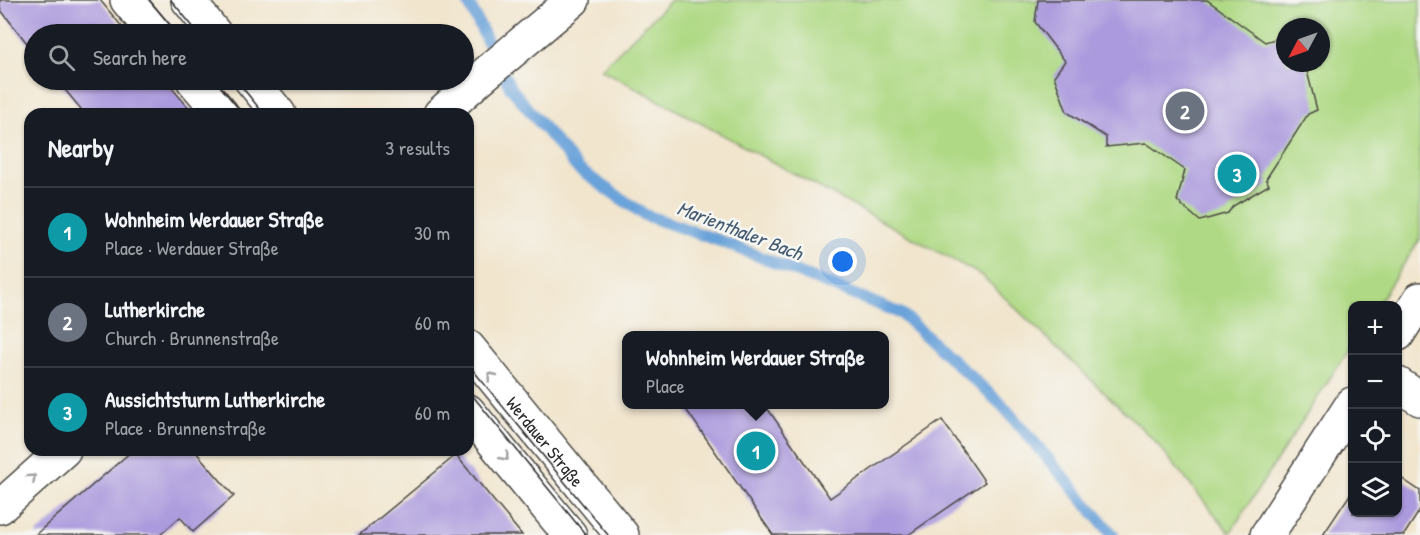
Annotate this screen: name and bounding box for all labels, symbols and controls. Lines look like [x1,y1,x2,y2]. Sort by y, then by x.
north arrow [1276,18,1330,72]
search box [24,24,474,90]
icon: search [45,41,78,74]
text: Search here [93,42,187,72]
pin: 2 [1166,88,1204,134]
text: Nearby [48,130,114,165]
text: 3 results [385,134,450,161]
pin: 3 [1218,152,1256,196]
water label: Marienthaler Bach [674,194,808,267]
text: Wohnheim Werdauer Straße [105,204,324,234]
text: 1 [64,219,71,246]
text: 30 m [414,219,450,246]
text: Place · Werdauer Straße [105,234,279,261]
your location [828,247,857,276]
text: Lutherkirche [105,294,205,324]
map controls [1348,301,1402,517]
button: + [1348,301,1402,355]
text: 2 [63,309,72,336]
text: 60 m [415,309,450,336]
text: Church · Brunnenstraße [105,324,279,351]
popup [622,331,889,409]
text: Wohnheim Werdauer Straße [646,342,865,372]
button: − [1348,355,1402,409]
one-way arrow [488,372,499,383]
text: Place [646,372,685,399]
text: Aussichtsturm Lutherkirche [105,384,325,414]
street label: Werdauer Straße [501,391,590,492]
text: 3 [63,399,72,426]
text: 60 m [415,399,450,426]
button: locate [1348,409,1402,463]
text: Place · Brunnenstraße [105,414,266,441]
pin: 1 [736,428,776,474]
one-way arrow [498,450,509,461]
button: layers [1348,463,1402,517]
one-way arrow [25,474,36,485]

